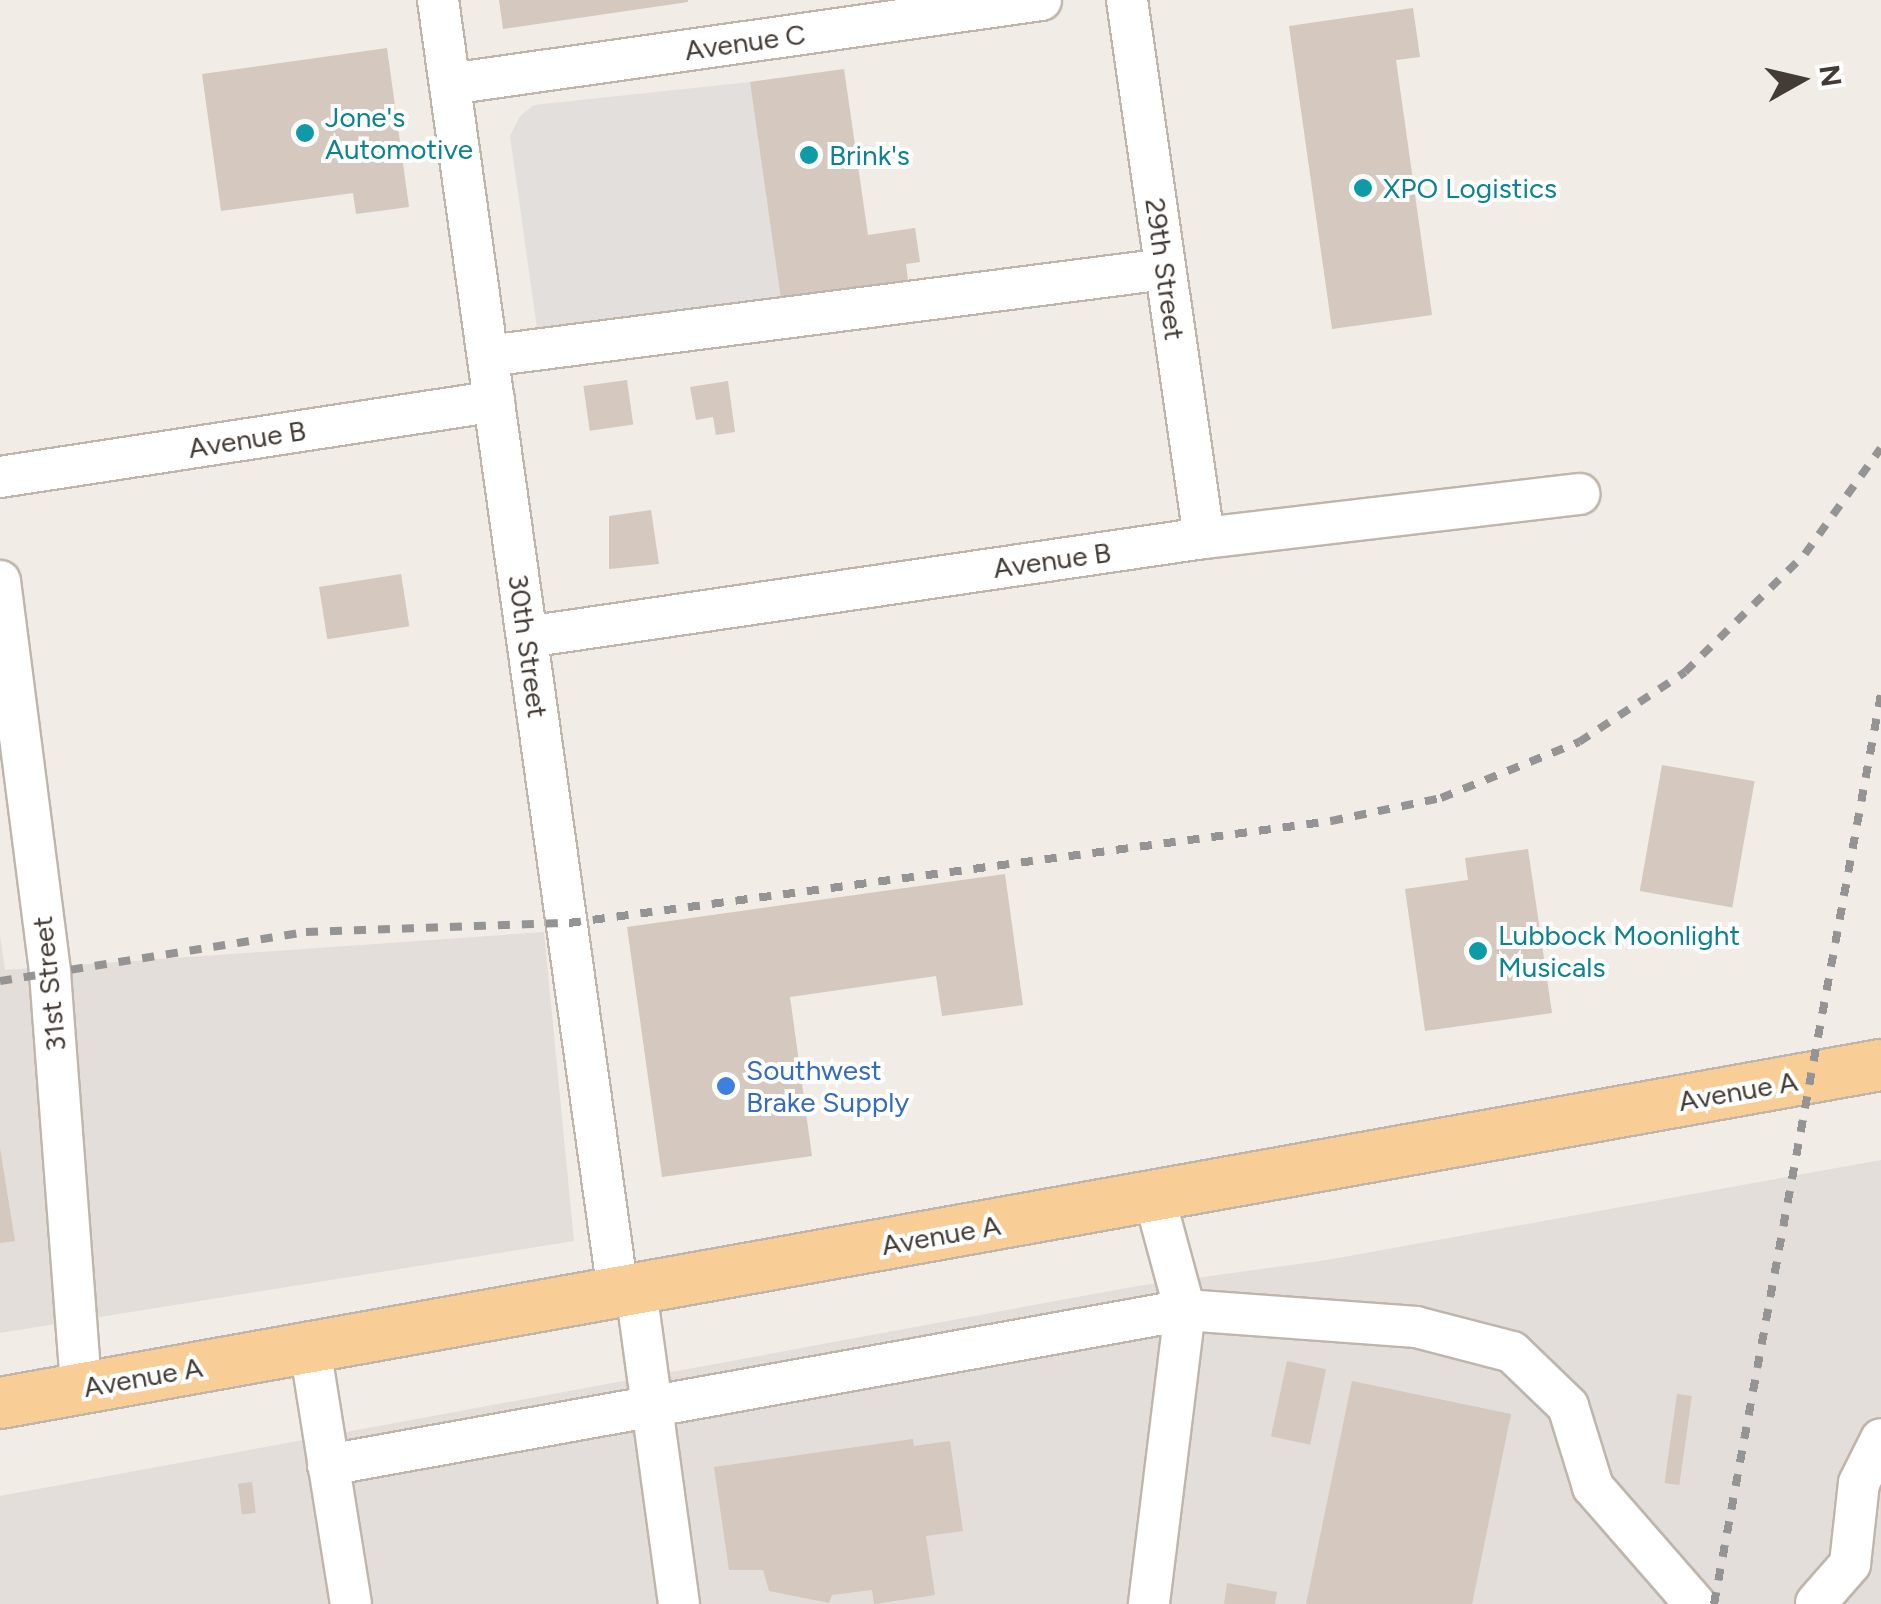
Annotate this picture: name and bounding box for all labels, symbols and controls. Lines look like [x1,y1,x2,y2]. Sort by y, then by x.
street label: Avenue C [682,17,808,67]
north arrow [1751,30,1851,130]
text: N [1812,63,1849,89]
place label: Jone's Automotive [325,100,473,166]
marker: Jone's Automotive [294,122,316,144]
place label: Brink's [829,138,910,172]
marker: Brink's [798,144,820,166]
place label: XPO Logistics [1383,171,1557,205]
marker: XPO Logistics [1352,177,1374,199]
street label: 29th Street [1138,196,1192,342]
street label: Avenue B [186,413,308,465]
street label: Avenue B [991,535,1113,585]
street label: 30th Street [501,572,555,720]
street label: 31st Street [25,915,73,1053]
place label: Lubbock Moonlight Musicals [1498,918,1740,984]
marker: Lubbock Moonlight Musicals [1467,940,1489,962]
place label: Southwest Brake Supply [746,1053,909,1119]
street label: Avenue A [1676,1064,1800,1118]
marker: Southwest Brake Supply [715,1075,737,1097]
street label: Avenue A [879,1208,1003,1262]
street label: Avenue A [81,1350,205,1404]

